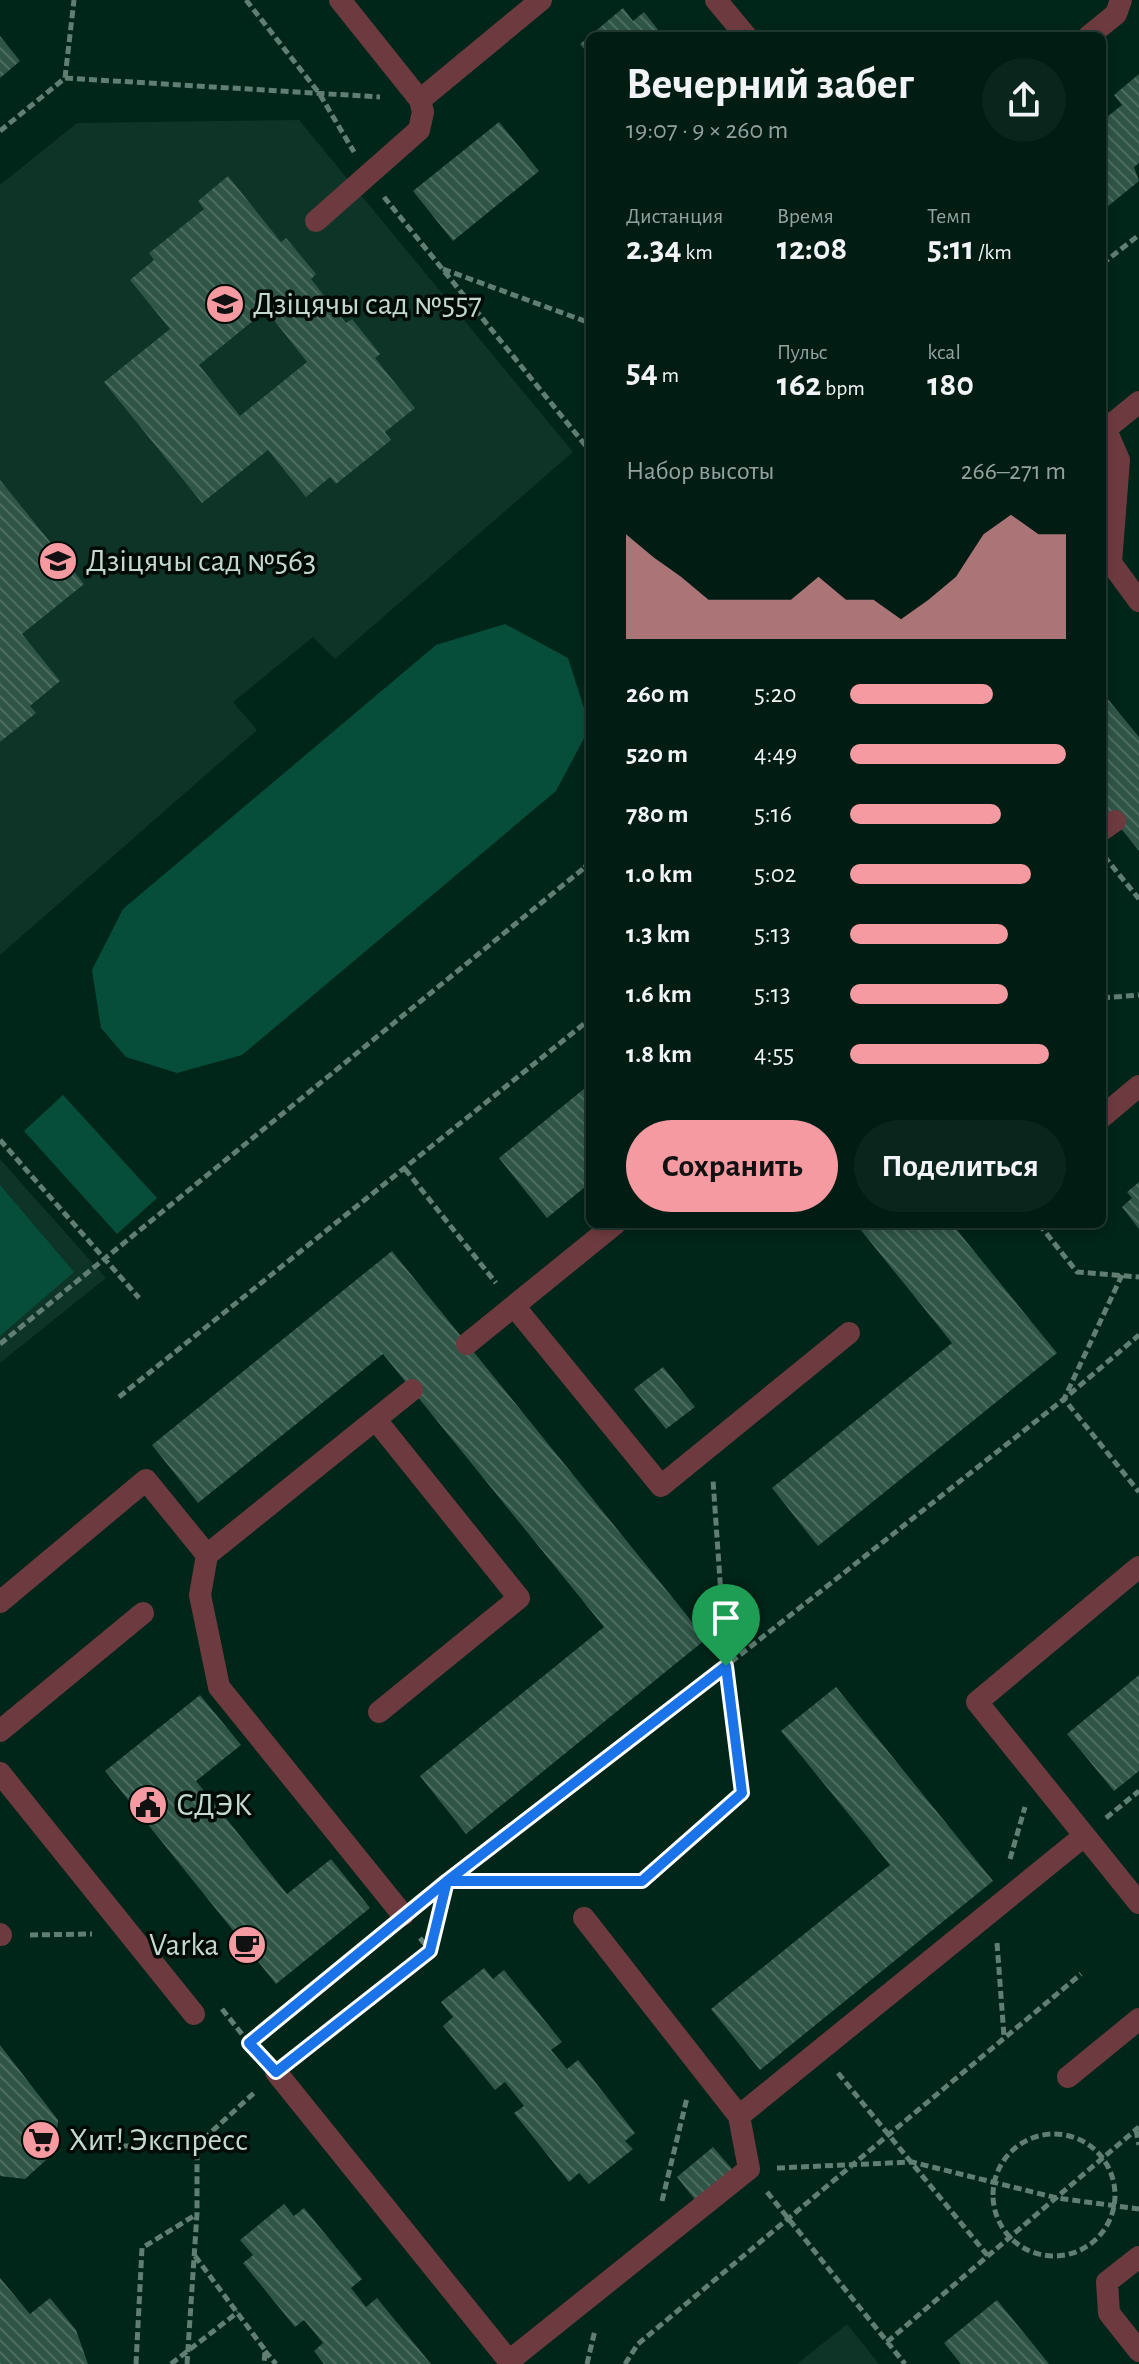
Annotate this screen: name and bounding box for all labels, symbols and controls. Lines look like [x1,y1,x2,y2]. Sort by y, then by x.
button: share [982,58,1066,142]
text: Вечерний забег [626,63,914,107]
text: 19:07 · 9 × 260 m [626,117,788,143]
text: Дистанция [626,205,723,227]
text: Время [777,205,834,227]
text: Темп [927,205,971,227]
text: 2.34 [626,232,682,266]
text: 12:08 [777,232,847,266]
text: 5:11 [927,232,974,266]
text: km [682,241,713,263]
text: /km [974,241,1012,263]
school or university icon: Дзіцячы сад №557 [204,283,246,325]
place label: Дзіцячы сад №557 [253,288,482,320]
text: Пульс [777,341,828,363]
text: kcal [927,341,961,363]
text: 54 [626,355,658,389]
text: m [658,364,679,386]
text: 162 [777,368,821,402]
text: 180 [927,368,974,402]
text: bpm [821,377,865,399]
text: Набор высоты [626,458,775,484]
text: 266–271 m [961,458,1066,484]
school or university icon: Дзіцячы сад №563 [37,540,79,582]
place label: Дзіцячы сад №563 [86,545,316,577]
text: 260 m [626,681,689,707]
text: 5:20 [754,681,796,707]
text: 520 m [626,741,688,767]
text: 4:49 [754,741,797,767]
text: 780 m [626,801,689,827]
text: 5:16 [754,801,792,827]
text: 1.0 km [626,861,693,887]
text: 5:02 [754,861,796,887]
text: 1.3 km [626,921,690,947]
text: 5:13 [754,921,790,947]
text: 1.6 km [626,981,692,1007]
text: 5:13 [754,981,790,1007]
text: 1.8 km [626,1041,692,1067]
text: 4:55 [754,1041,794,1067]
button: Сохранить [626,1120,838,1212]
button: Поделиться [854,1120,1066,1212]
pin [692,1584,760,1666]
icon: arrive [704,1596,748,1640]
public building icon: СДЭК [127,1784,169,1826]
place label: СДЭК [176,1789,252,1821]
cafe icon: Varka [226,1924,268,1966]
place label: Varka [149,1929,219,1961]
supermarket icon: Хит! Экспресс [20,2119,62,2161]
place label: Хит! Экспресс [69,2124,248,2156]

